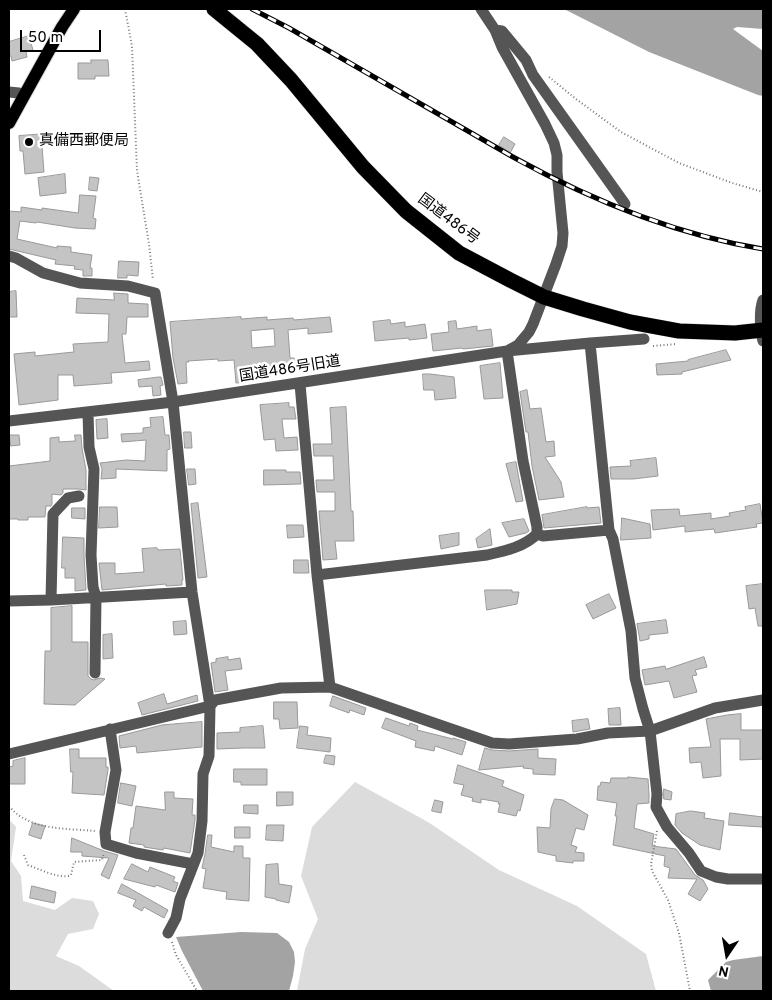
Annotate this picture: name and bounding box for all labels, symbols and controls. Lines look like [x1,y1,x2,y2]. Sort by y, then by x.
scale bar [22,20,104,52]
text: 50 m [28,29,63,48]
place label: 真備西郵便局 [39,133,129,151]
marker: 真備西郵便局 [23,136,35,148]
street label: 国道486号 [414,191,482,249]
street label: 国道486号旧道 [238,353,342,387]
north arrow [702,930,752,980]
text: N [717,961,730,980]

